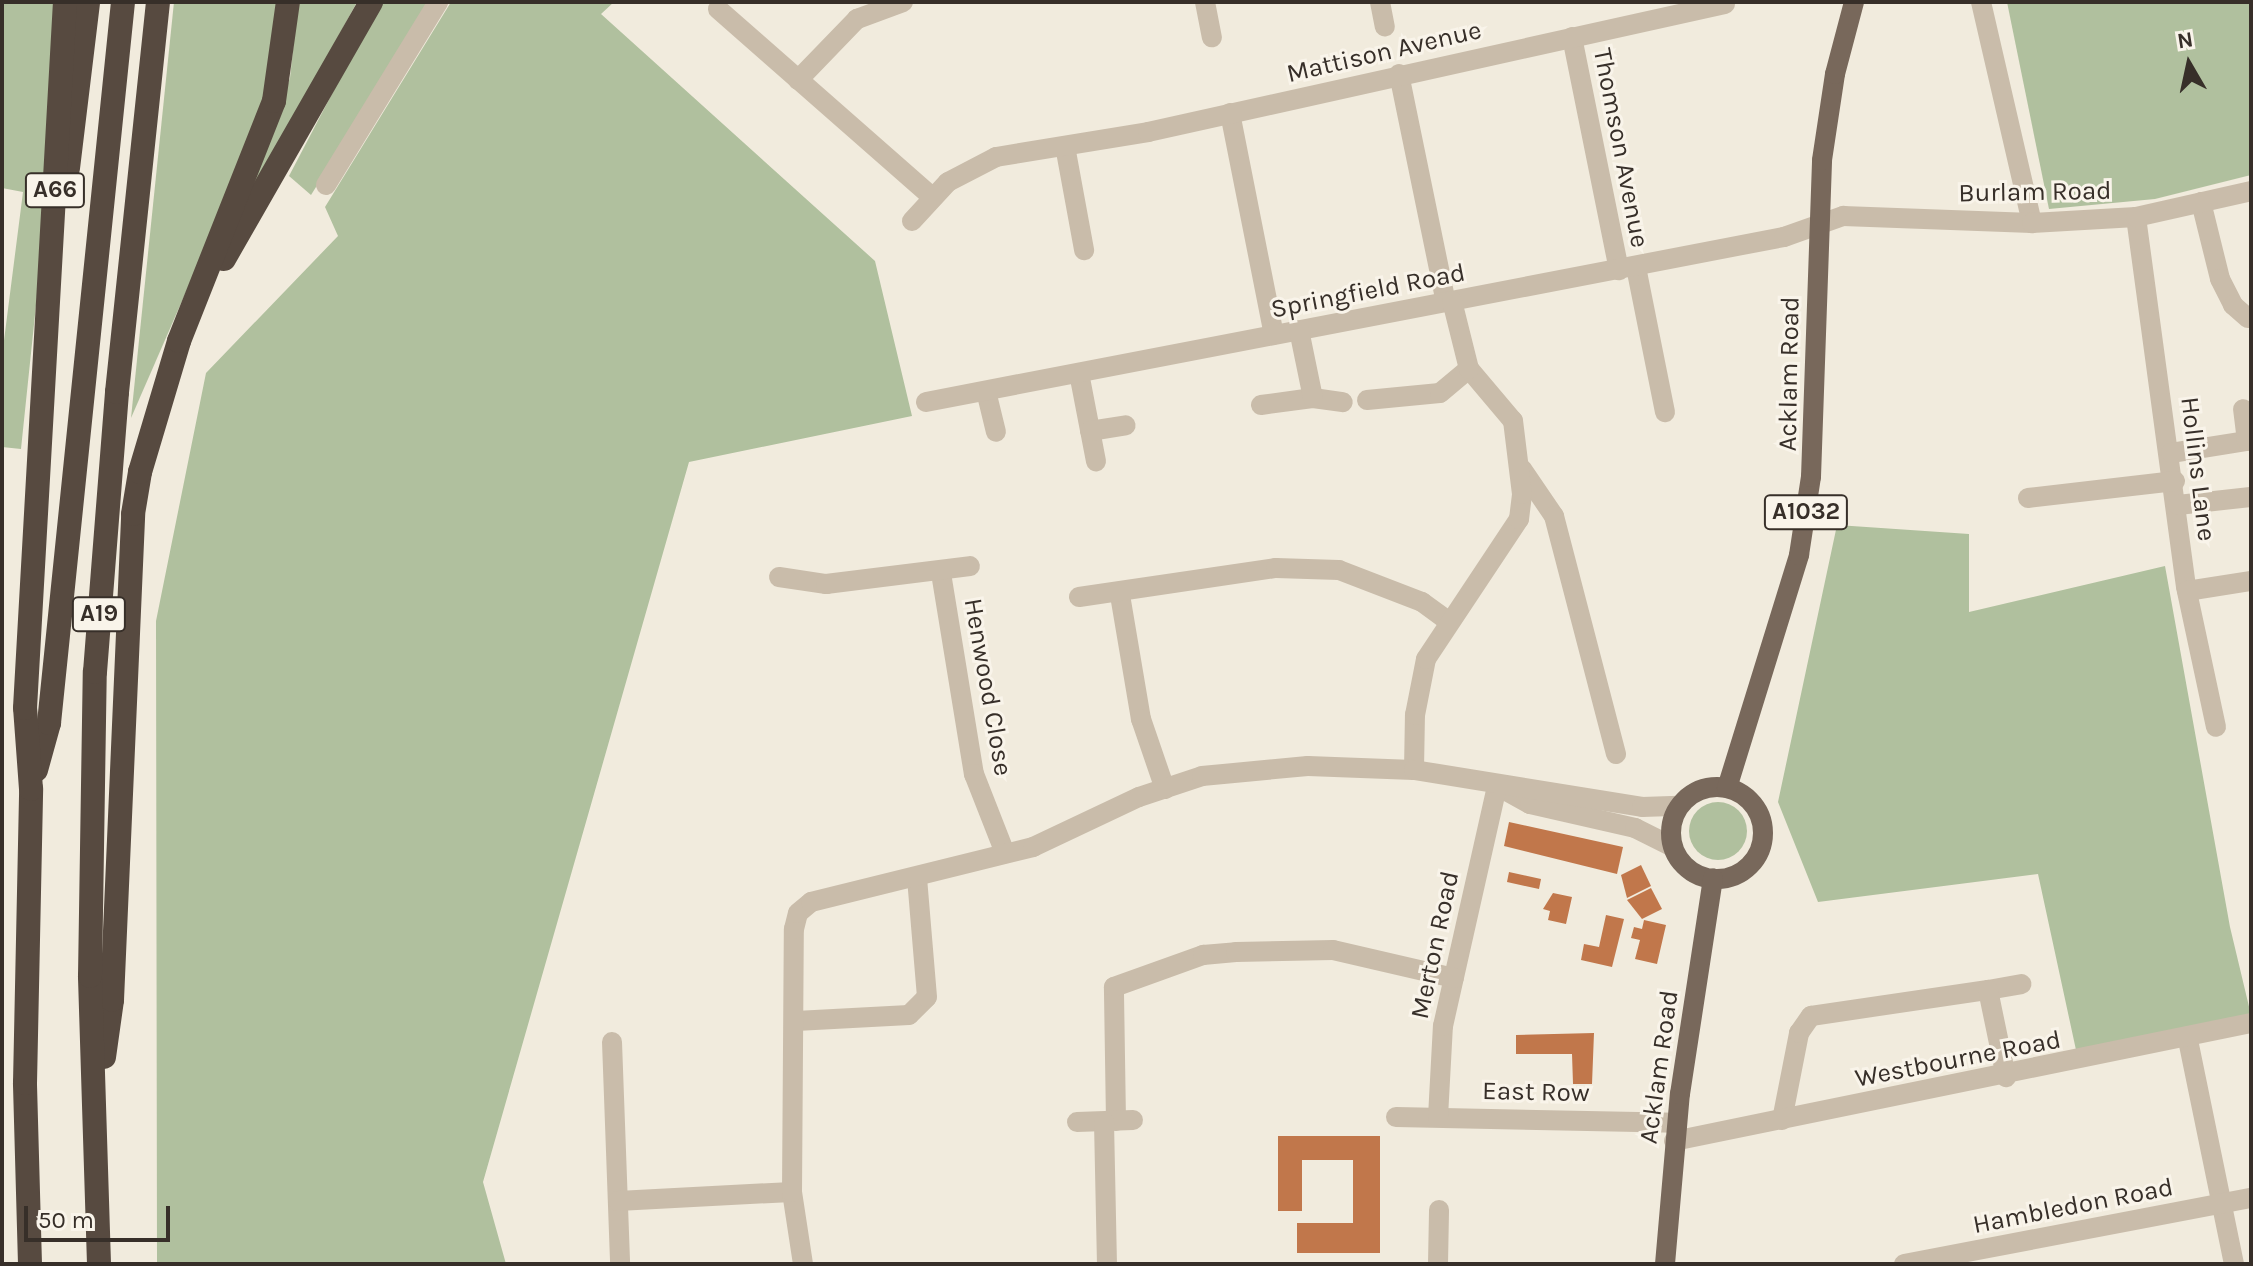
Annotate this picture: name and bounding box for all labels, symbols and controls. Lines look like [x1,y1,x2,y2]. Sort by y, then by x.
street label: Mattison Avenue [1284,14,1484,90]
north arrow [2149,24,2229,104]
text: N [2175,26,2195,54]
street label: Thomson Avenue [1586,46,1656,250]
road number: A66 [23,170,87,210]
street label: Burlam Road [1958,175,2112,209]
street label: Springfield Road [1268,257,1468,325]
street label: Acklam Road [1772,296,1806,452]
street label: Hollins Lane [2174,395,2222,543]
road number: A1032 [1762,492,1850,532]
road number: A19 [71,594,127,634]
street label: Henwood Close [957,596,1019,778]
street label: Merton Road [1404,868,1466,1022]
street label: Acklam Road [1633,988,1685,1146]
street label: Westbourne Road [1852,1024,2064,1094]
street label: East Row [1482,1075,1590,1109]
street label: Hambledon Road [1970,1171,2176,1241]
scale bar [28,1190,174,1240]
text: 50 m [38,1206,94,1234]

